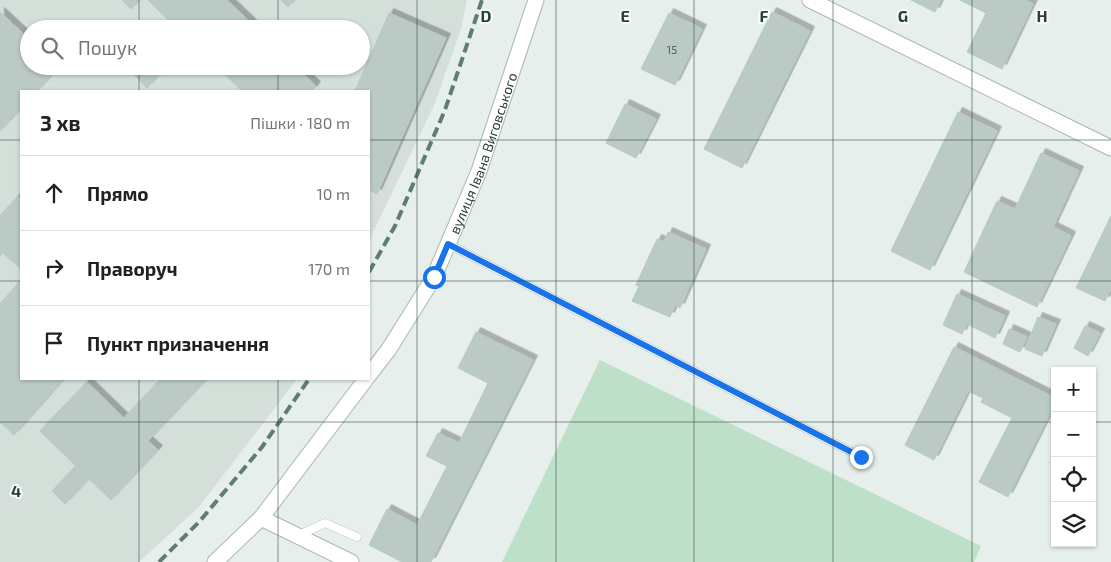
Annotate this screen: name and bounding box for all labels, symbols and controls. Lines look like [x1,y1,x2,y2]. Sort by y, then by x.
text: D [481,6,492,25]
text: E [620,6,630,25]
text: F [760,6,769,25]
text: G [898,6,908,25]
text: H [1036,6,1048,25]
search box [20,20,370,75]
icon: search [38,34,66,62]
text: Пошук [78,36,137,59]
house number: 15 [667,43,677,56]
street label: вулиця Івана Виговського [445,70,520,236]
text: 3 хв [40,110,80,135]
text: Пішки · 180 m [250,113,350,132]
icon: ahead [40,179,68,207]
text: Прямо [87,182,149,205]
text: 10 m [316,184,350,203]
icon: right [40,254,68,282]
text: Праворуч [87,257,178,280]
text: 170 m [308,259,350,278]
route start [423,266,446,289]
icon: arrive [40,329,68,357]
text: Пункт призначення [87,332,269,355]
map controls [1051,367,1096,547]
button: + [1051,367,1096,412]
button: − [1051,412,1096,457]
route end [850,446,873,469]
button: locate [1051,457,1096,502]
text: 4 [11,481,21,500]
button: layers [1051,502,1096,547]

